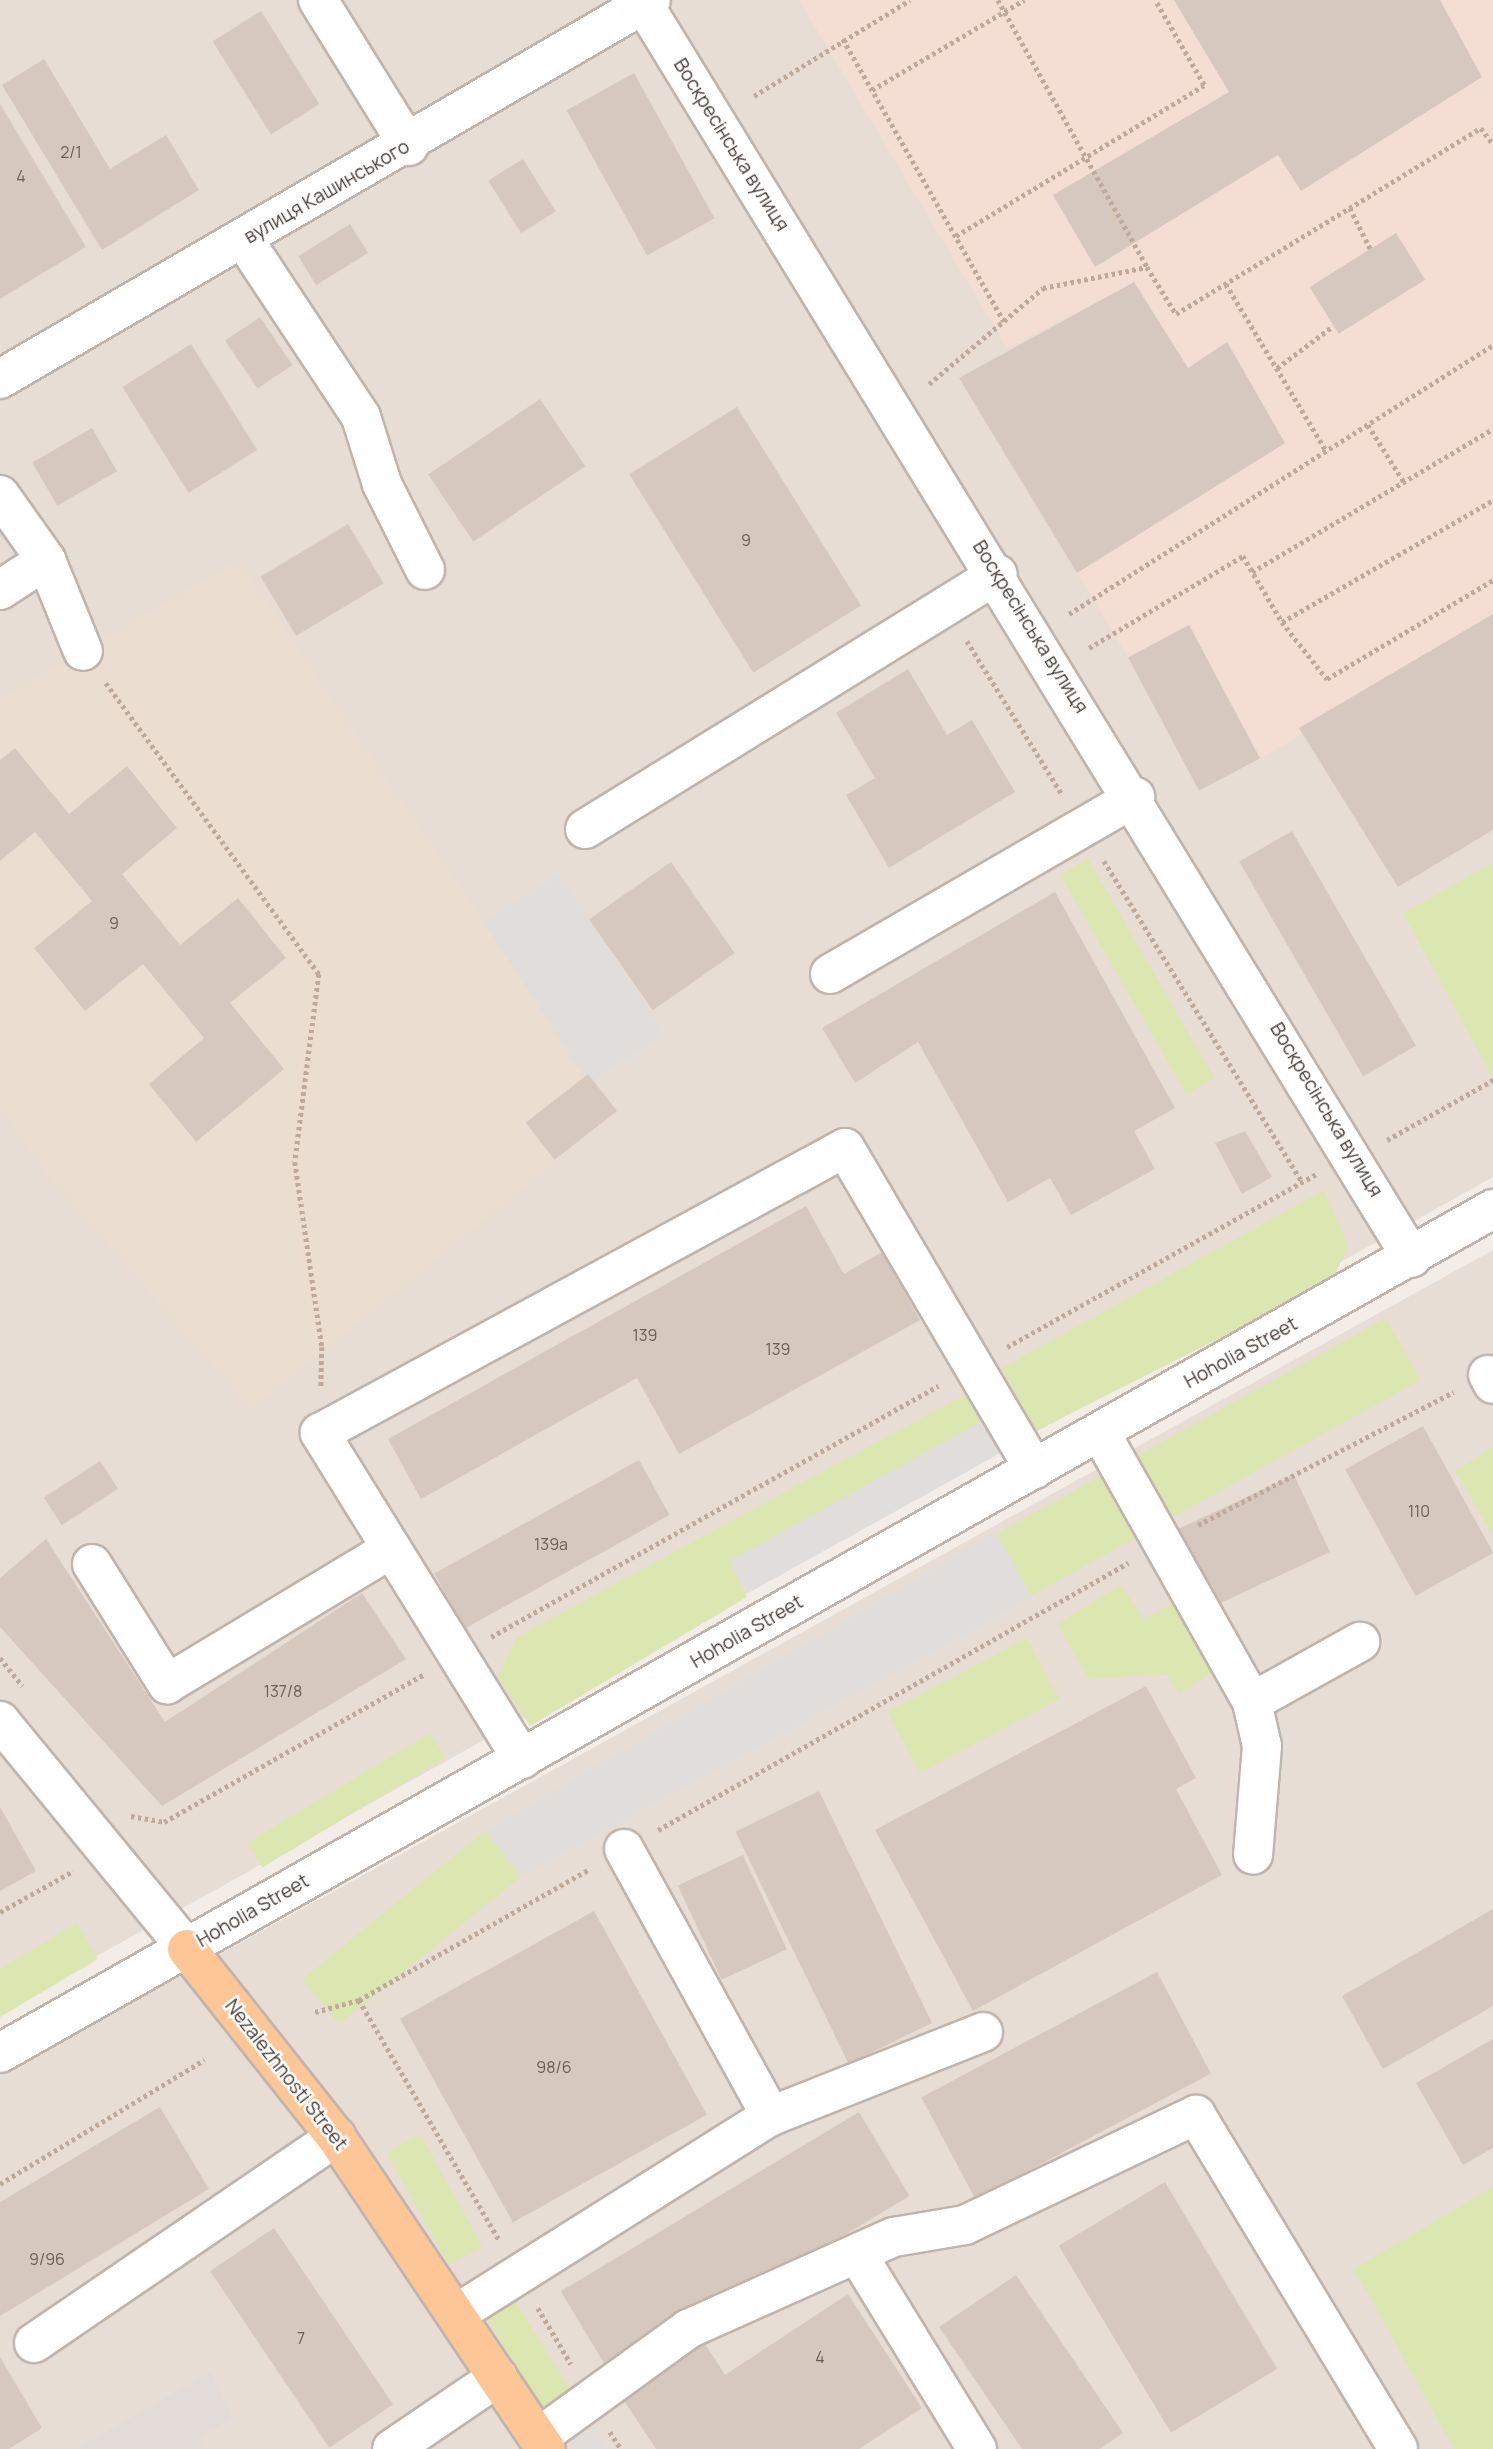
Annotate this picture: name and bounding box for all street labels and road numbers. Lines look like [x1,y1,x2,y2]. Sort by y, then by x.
street label: Воскресінська вулиця [669,54,793,236]
street label: вулиця Кашинського [240,135,414,249]
street label: Воскресінська вулиця [968,536,1092,718]
street label: Воскресінська вулиця [1265,1019,1387,1201]
street label: Hoholia Street [1180,1313,1302,1393]
street label: Hoholia Street [687,1591,807,1673]
street label: Hoholia Street [193,1870,313,1952]
street label: Nezalezhnosti Street [220,1995,352,2155]

